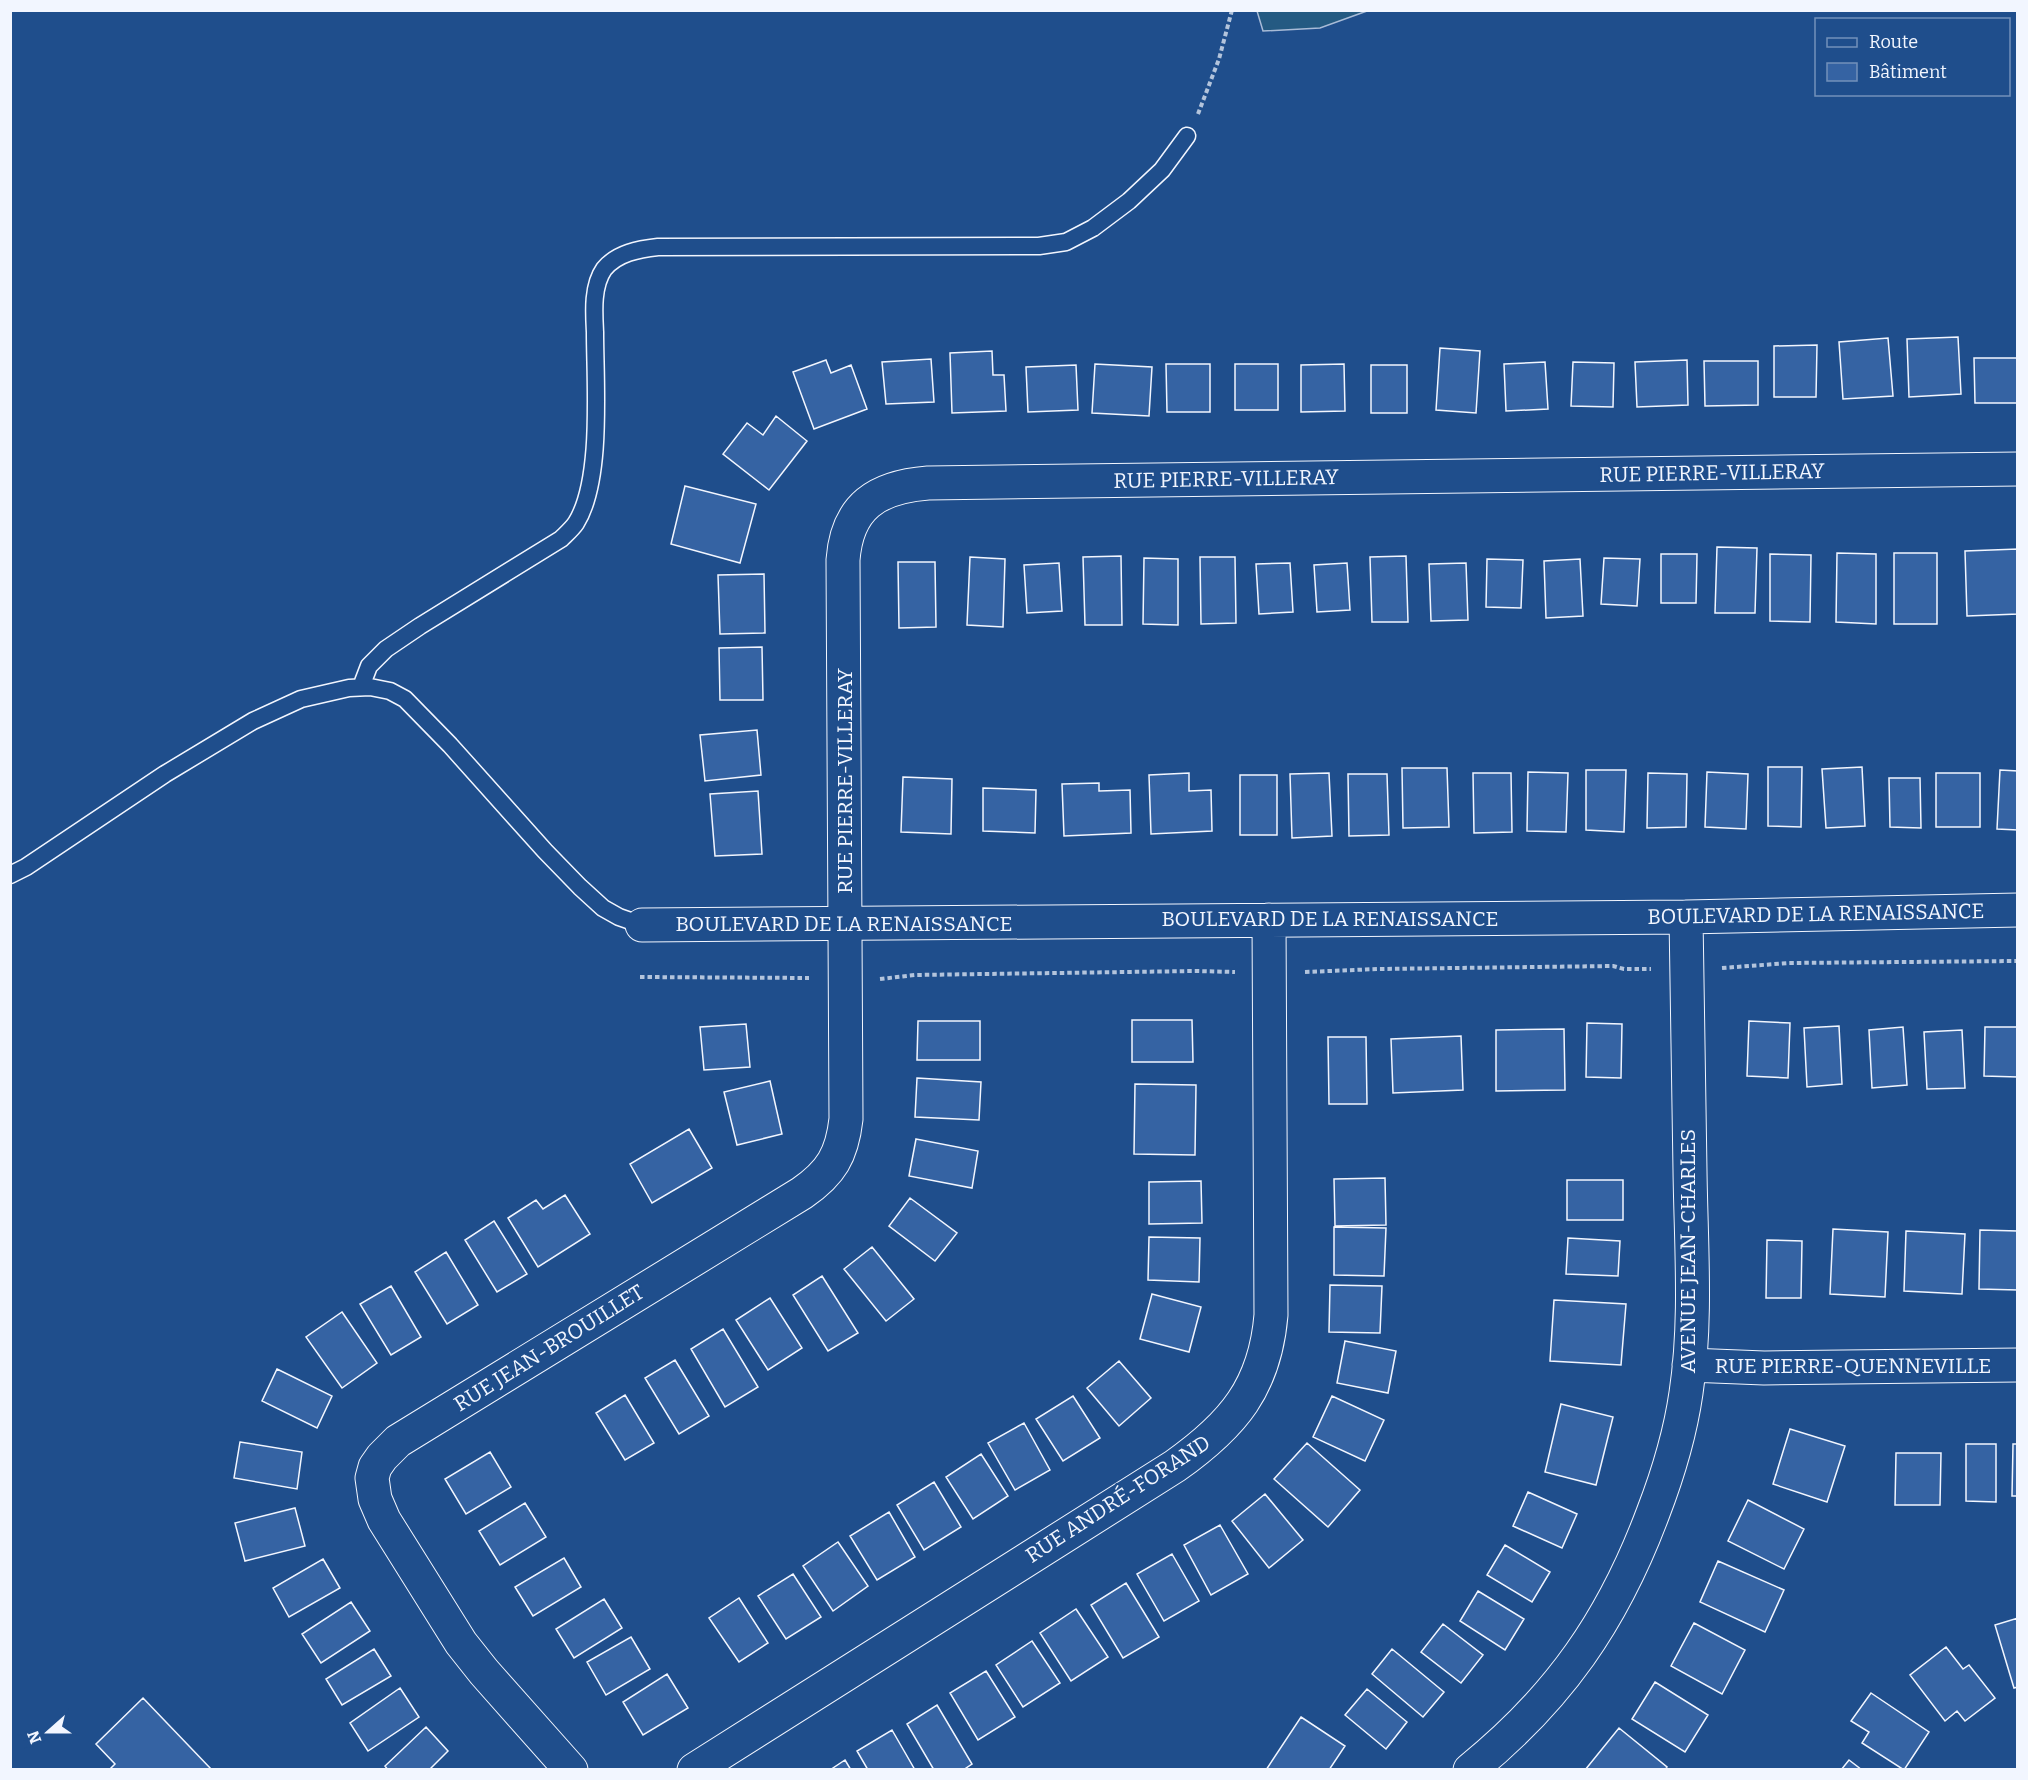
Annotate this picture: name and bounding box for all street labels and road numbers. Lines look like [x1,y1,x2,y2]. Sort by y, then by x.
street label: RUE PIERRE-VILLERAY [1599,458,1825,488]
street label: RUE PIERRE-VILLERAY [1113,464,1339,494]
street label: RUE PIERRE-VILLERAY [832,668,858,894]
street label: BOULEVARD DE LA RENAISSANCE [1647,898,1985,930]
street label: BOULEVARD DE LA RENAISSANCE [1161,906,1499,932]
street label: BOULEVARD DE LA RENAISSANCE [675,911,1013,937]
street label: AVENUE JEAN-CHARLES [1675,1129,1701,1373]
street label: RUE JEAN-BROUILLET [449,1279,649,1417]
street label: RUE PIERRE-QUENNEVILLE [1715,1353,1991,1379]
street label: RUE ANDRÉ-FORAND [1021,1430,1215,1568]

